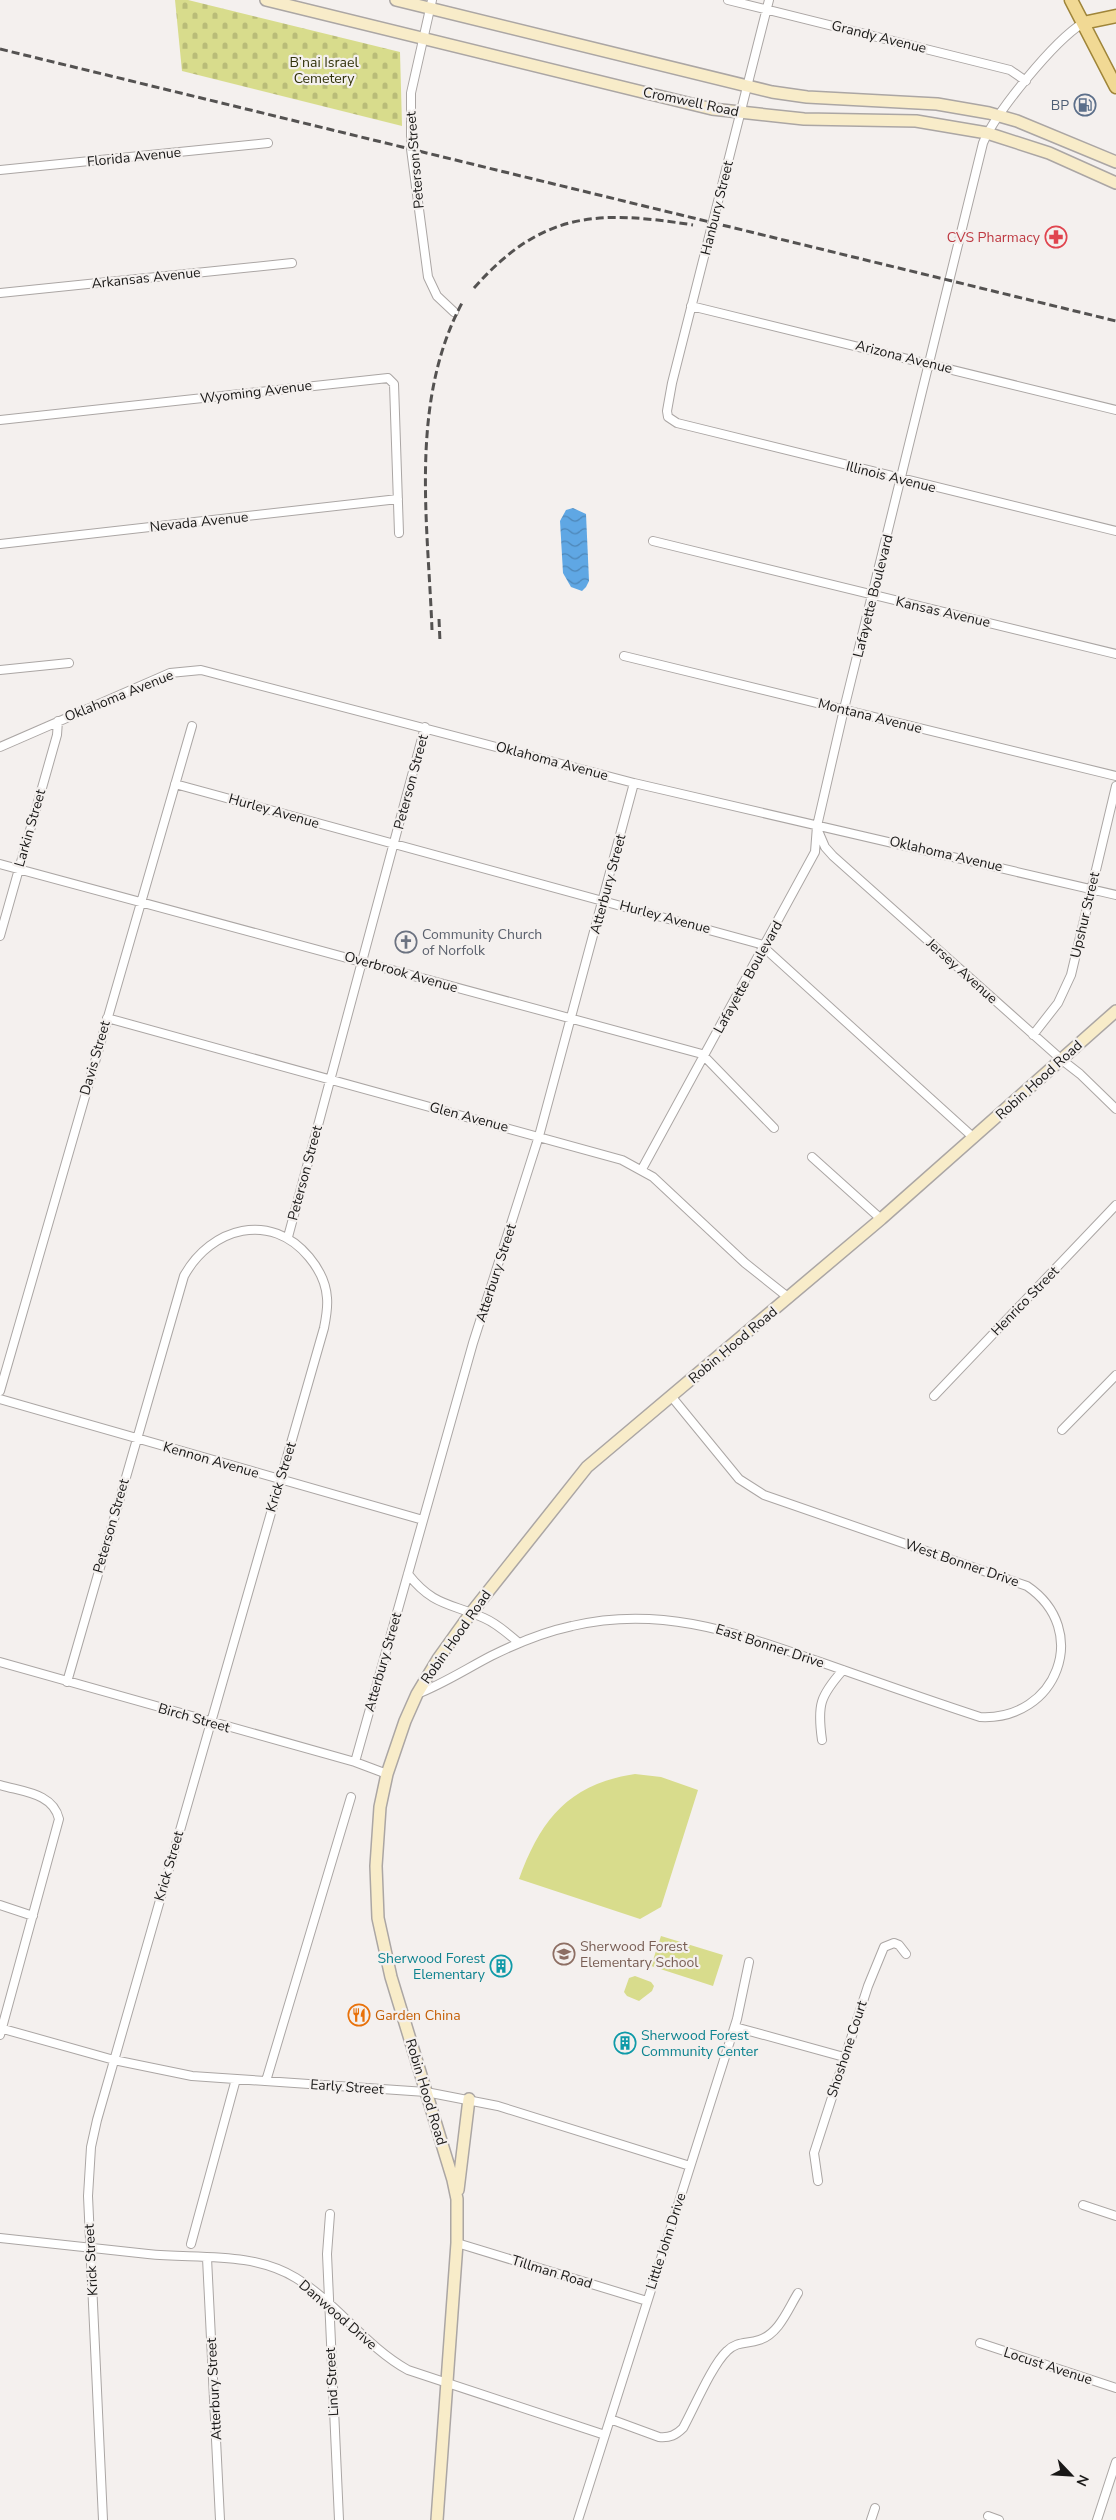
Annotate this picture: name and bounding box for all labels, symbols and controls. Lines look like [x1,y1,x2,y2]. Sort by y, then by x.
street label: Grandy Avenue [830,16,928,58]
park label: B’nai Israel Cemetery [289,53,359,88]
street label: Cromwell Road [641,83,741,121]
fuel station icon: BP [1073,93,1097,117]
place label: BP [1051,96,1069,115]
street label: Peterson Street [401,111,429,209]
street label: Florida Avenue [86,143,182,171]
street label: Hanbury Street [696,159,738,257]
pharmacy icon: CVS Pharmacy [1044,225,1068,249]
place label: CVS Pharmacy [947,228,1041,247]
street label: Arkansas Avenue [90,263,202,293]
street label: Arizona Avenue [854,336,954,378]
street label: Wyoming Avenue [199,376,313,408]
street label: Illinois Avenue [844,457,938,497]
street label: Nevada Avenue [149,507,249,537]
street label: Lafayette Boulevard [849,532,897,660]
street label: Kansas Avenue [894,592,992,632]
street label: Oklahoma Avenue [62,666,176,726]
street label: Montana Avenue [816,694,924,738]
street label: Peterson Street [389,732,433,832]
street label: Oklahoma Avenue [494,737,610,785]
street label: Larkin Street [10,787,50,869]
street label: Hurley Avenue [226,789,322,833]
street label: Atterbury Street [586,832,630,936]
street label: Oklahoma Avenue [888,832,1004,876]
street label: Upshur Street [1066,870,1104,960]
street label: Hurley Avenue [617,896,713,938]
street label: Lafayette Boulevard [709,917,787,1037]
place label: Community Church of Norfolk [422,925,542,960]
church icon: Community Church of Norfolk [394,930,418,954]
street label: Jersey Avenue [922,933,1002,1008]
street label: Overbrook Avenue [342,947,460,997]
street label: Davis Street [75,1018,115,1097]
street label: Robin Hood Road [992,1036,1086,1124]
street label: Glen Avenue [427,1097,511,1137]
street label: Peterson Street [283,1123,327,1223]
street label: Atterbury Street [471,1221,521,1325]
street label: Henrico Street [987,1262,1063,1340]
street label: Robin Hood Road [685,1302,781,1388]
street label: Kennon Avenue [161,1437,261,1483]
street label: Krick Street [261,1440,301,1514]
street label: Peterson Street [88,1476,134,1575]
street label: West Bonner Drive [902,1535,1022,1591]
street label: Robin Hood Road [417,1586,495,1688]
street label: Atterbury Street [360,1610,406,1714]
street label: East Bonner Drive [713,1619,827,1673]
street label: Birch Street [156,1699,232,1737]
street label: Krick Street [150,1829,188,1903]
place label: Sherwood Forest Elementary School [580,1937,699,1972]
school or university icon: Sherwood Forest Elementary School [552,1942,576,1966]
place label: Sherwood Forest Elementary [377,1949,486,1984]
building icon: Sherwood Forest Elementary [489,1954,513,1978]
street label: Shoshone Court [822,1998,872,2100]
restaurant icon: Garden China [347,2003,371,2027]
place label: Garden China [375,2006,461,2025]
place label: Sherwood Forest Community Center [641,2026,758,2061]
building icon: Sherwood Forest Community Center [613,2031,637,2055]
street label: Robin Hood Road [401,2036,451,2148]
street label: Early Street [310,2075,384,2099]
street label: Little John Drive [641,2190,691,2292]
street label: Krick Street [80,2223,102,2297]
street label: Tillman Road [509,2251,595,2293]
street label: Danwood Drive [295,2276,381,2354]
street label: Atterbury Street [202,2337,226,2441]
street label: Locust Avenue [1001,2343,1095,2389]
street label: Lind Street [321,2347,343,2417]
north arrow [1046,2450,1096,2500]
text: N [1072,2472,1093,2489]

